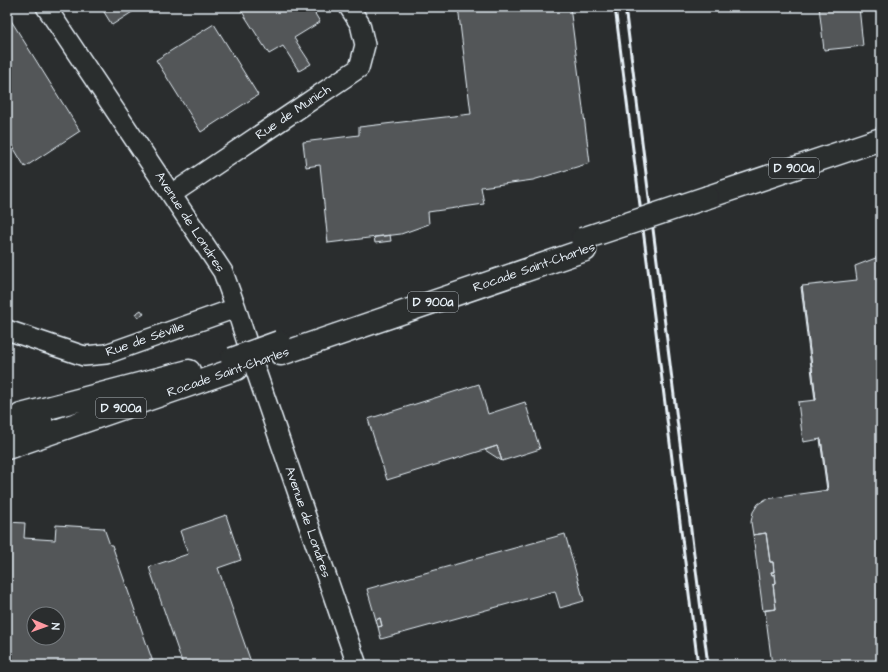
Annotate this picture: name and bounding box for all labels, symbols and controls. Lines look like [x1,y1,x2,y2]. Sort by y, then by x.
street label: Rue de Munich [252,80,335,144]
road number: D 900a [769,158,819,178]
street label: Avenue de Londres [151,168,230,276]
street label: Rocade Saint-Charles [471,237,598,296]
road number: D 900a [408,292,458,312]
street label: Rue de Séville [103,317,187,361]
street label: Rocade Saint-Charles [165,342,292,401]
road number: D 900a [96,398,146,418]
street label: Avenue de Londres [281,464,336,580]
north arrow [26,606,66,646]
text: N [48,623,63,630]

